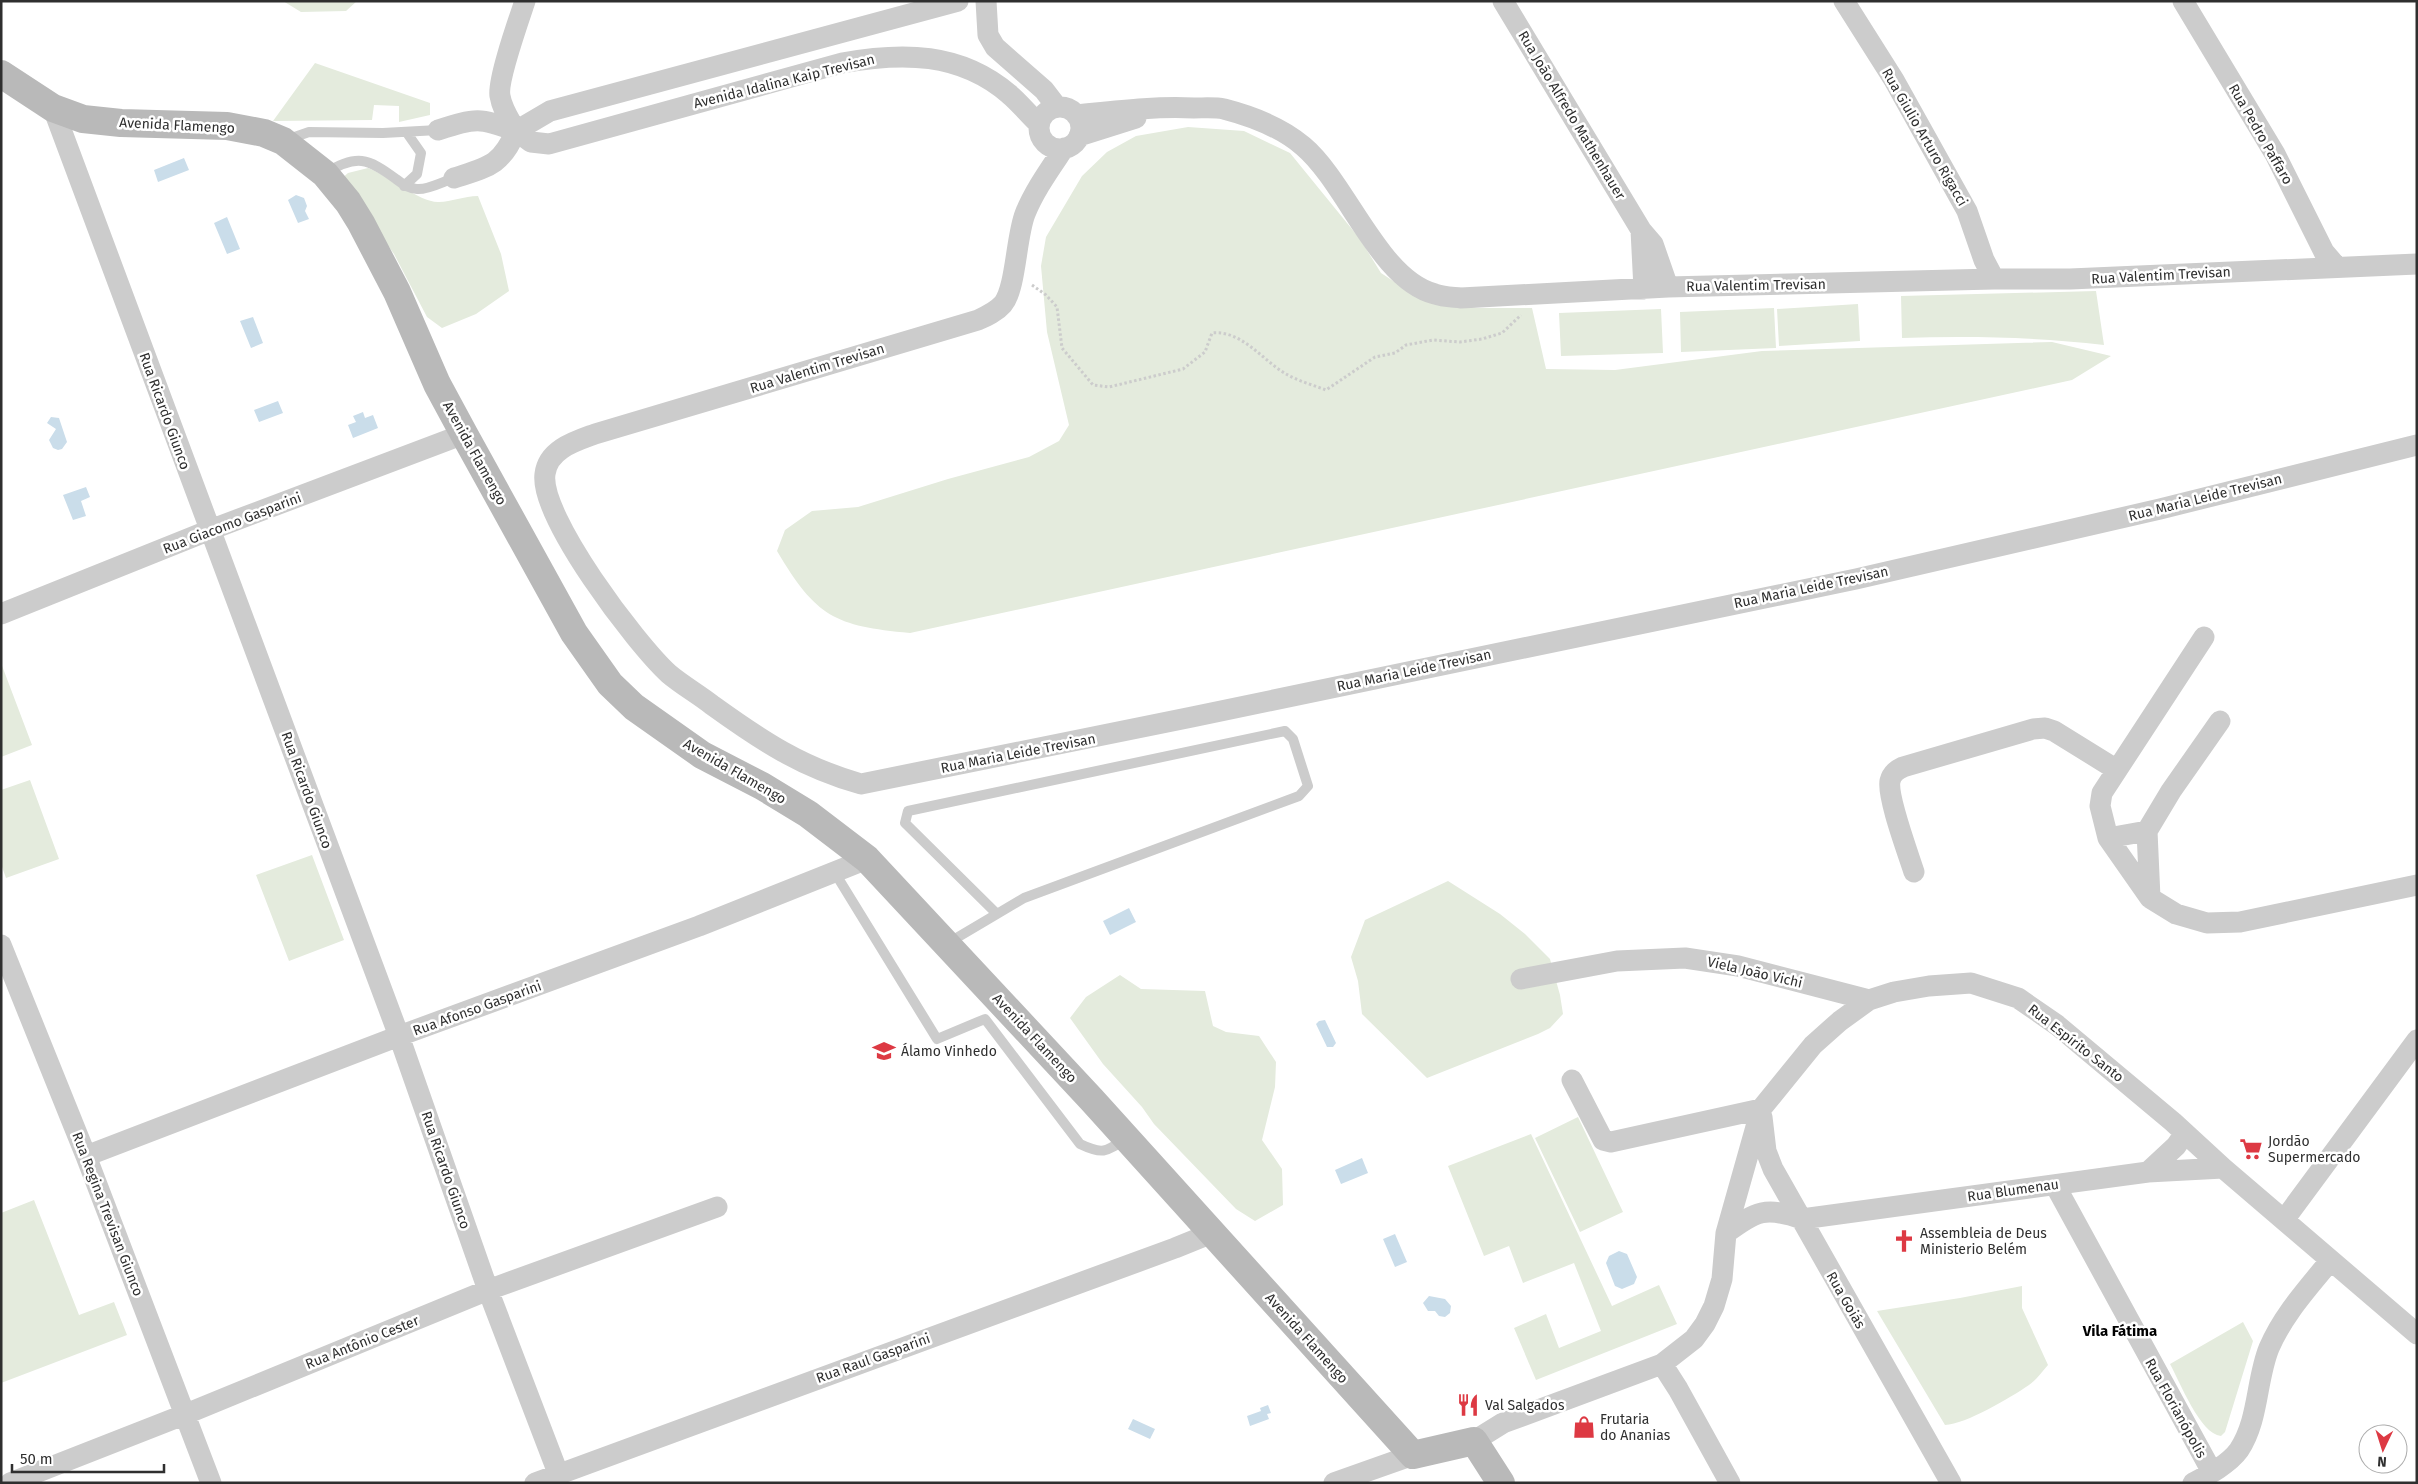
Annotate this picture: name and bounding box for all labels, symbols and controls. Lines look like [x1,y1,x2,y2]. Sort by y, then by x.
street label: Rua João Alfredo Mathenhauer [1514,28,1629,203]
street label: Avenida Idalina Kaip Trevisan [692,51,876,112]
street label: Rua Giulio Arturo Rigacci [1878,65,1971,209]
street label: Rua Pedro Paffaro [2225,81,2296,188]
street label: Avenida Flamengo [119,114,235,137]
street label: Rua Valentim Trevisan [2091,263,2231,288]
street label: Rua Valentim Trevisan [1686,276,1826,295]
street label: Rua Valentim Trevisan [748,340,886,397]
street label: Rua Ricardo Giunco [135,350,194,472]
street label: Avenida Flamengo [439,398,510,508]
street label: Rua Maria Leide Trevisan [2127,470,2284,525]
street label: Rua Giacomo Gasparini [161,489,304,558]
street label: Rua Maria Leide Trevisan [1732,563,1890,612]
street label: Rua Maria Leide Trevisan [1335,646,1493,695]
street label: Rua Ricardo Giunco [277,729,336,851]
street label: Rua Maria Leide Trevisan [939,730,1097,777]
street label: Avenida Flamengo [680,735,789,808]
street label: Viela João Vichi [1706,953,1804,992]
street label: Rua Afonso Gasparini [411,977,544,1040]
street label: Avenida Flamengo [989,990,1080,1086]
street label: Rua Espírito Santo [2024,1001,2127,1086]
school or university icon: Álamo Vinhedo [871,1038,897,1064]
place label: Álamo Vinhedo [901,1042,997,1060]
street label: Rua Ricardo Giunco [417,1109,474,1231]
street label: Rua Regina Trevisan Giunco [68,1130,147,1299]
place label: Jordão Supermercado [2268,1133,2360,1166]
supermarket icon: Jordão Supermercado [2238,1136,2264,1162]
street label: Rua Blumenau [1966,1176,2060,1205]
place label: Assembleia de Deus Ministerio Belém [1920,1225,2047,1258]
church icon: Assembleia de Deus Ministerio Belém [1891,1228,1917,1254]
street label: Rua Goiás [1822,1269,1869,1332]
street label: Avenida Flamengo [1262,1290,1352,1387]
street label: Rua Antônio Cester [303,1312,422,1373]
district label: Vila Fátima [2082,1322,2157,1340]
street label: Rua Raul Gasparini [814,1330,932,1387]
street label: Rua Florianópolis [2141,1355,2210,1461]
restaurant icon: Val Salgados [1455,1392,1481,1418]
place label: Val Salgados [1485,1397,1565,1414]
place label: Frutaria do Ananias [1600,1411,1671,1444]
shop icon: Frutaria do Ananias [1571,1414,1597,1440]
north arrow [2358,1424,2408,1474]
scale bar [12,1442,165,1474]
text: 50 m [20,1450,53,1468]
text: N [2377,1453,2387,1470]

